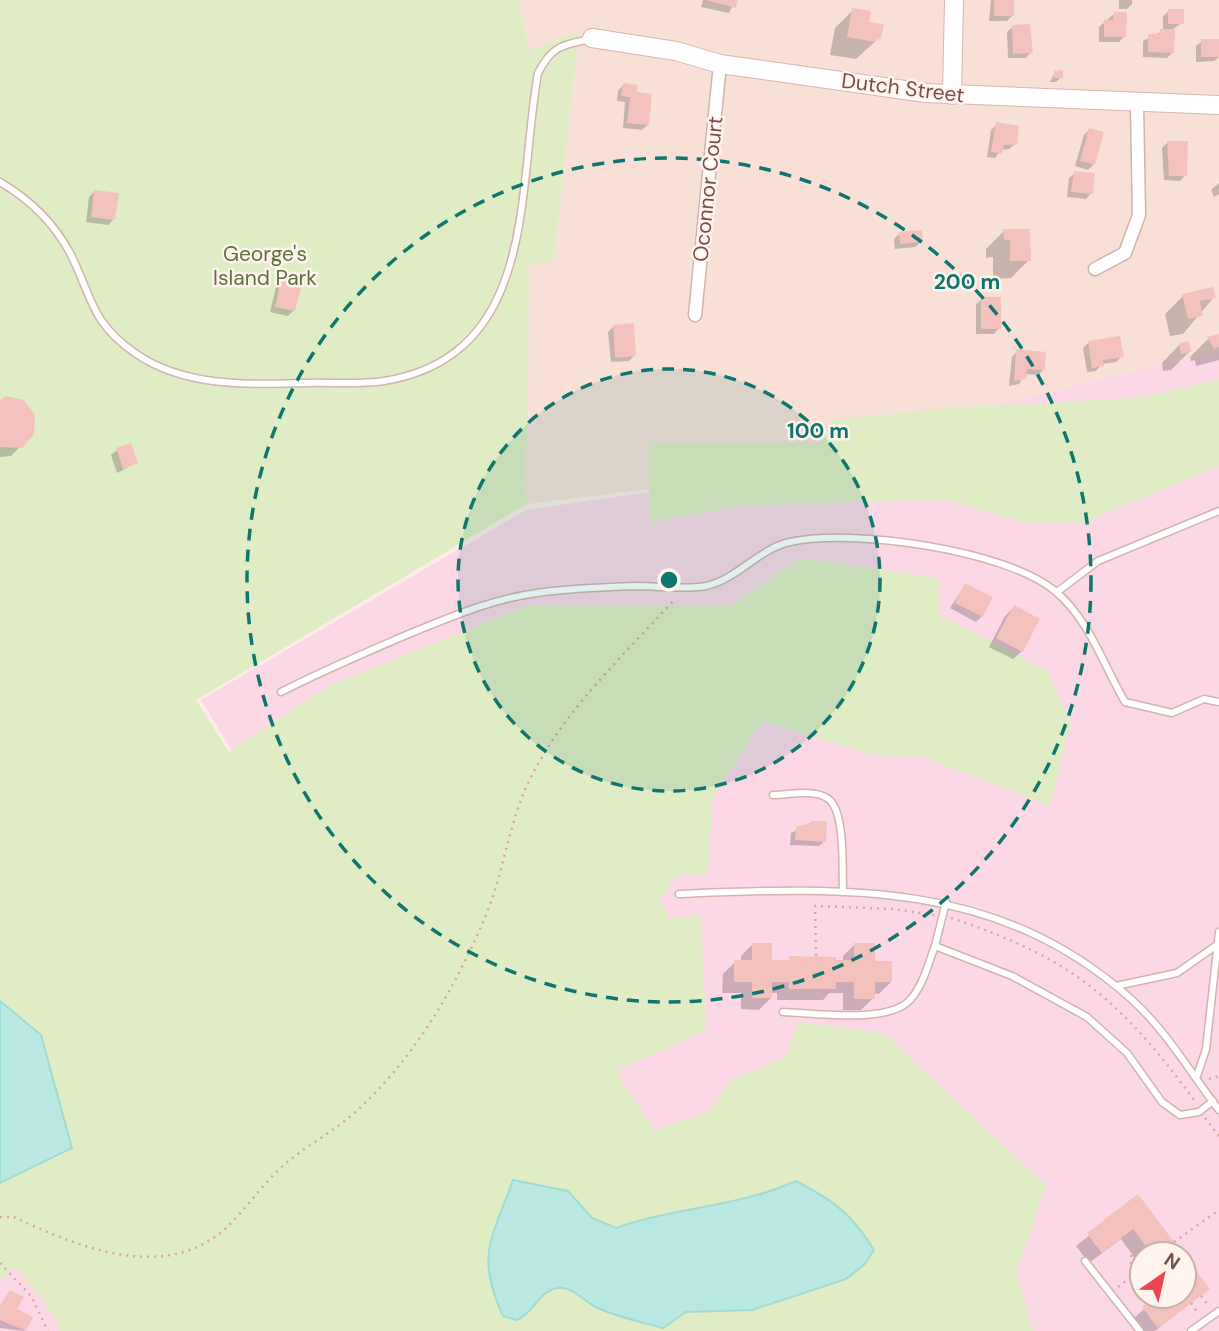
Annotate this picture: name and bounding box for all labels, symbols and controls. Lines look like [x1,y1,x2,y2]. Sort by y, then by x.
street label: Dutch Street [840,67,966,109]
street label: Oconnor Court [686,115,730,263]
park label: George's Island Park [213,240,317,292]
text: 200 m [934,268,1000,296]
text: 100 m [787,417,849,445]
centre of rings [657,568,681,592]
north arrow [1128,1240,1198,1310]
text: N [1159,1247,1185,1276]

